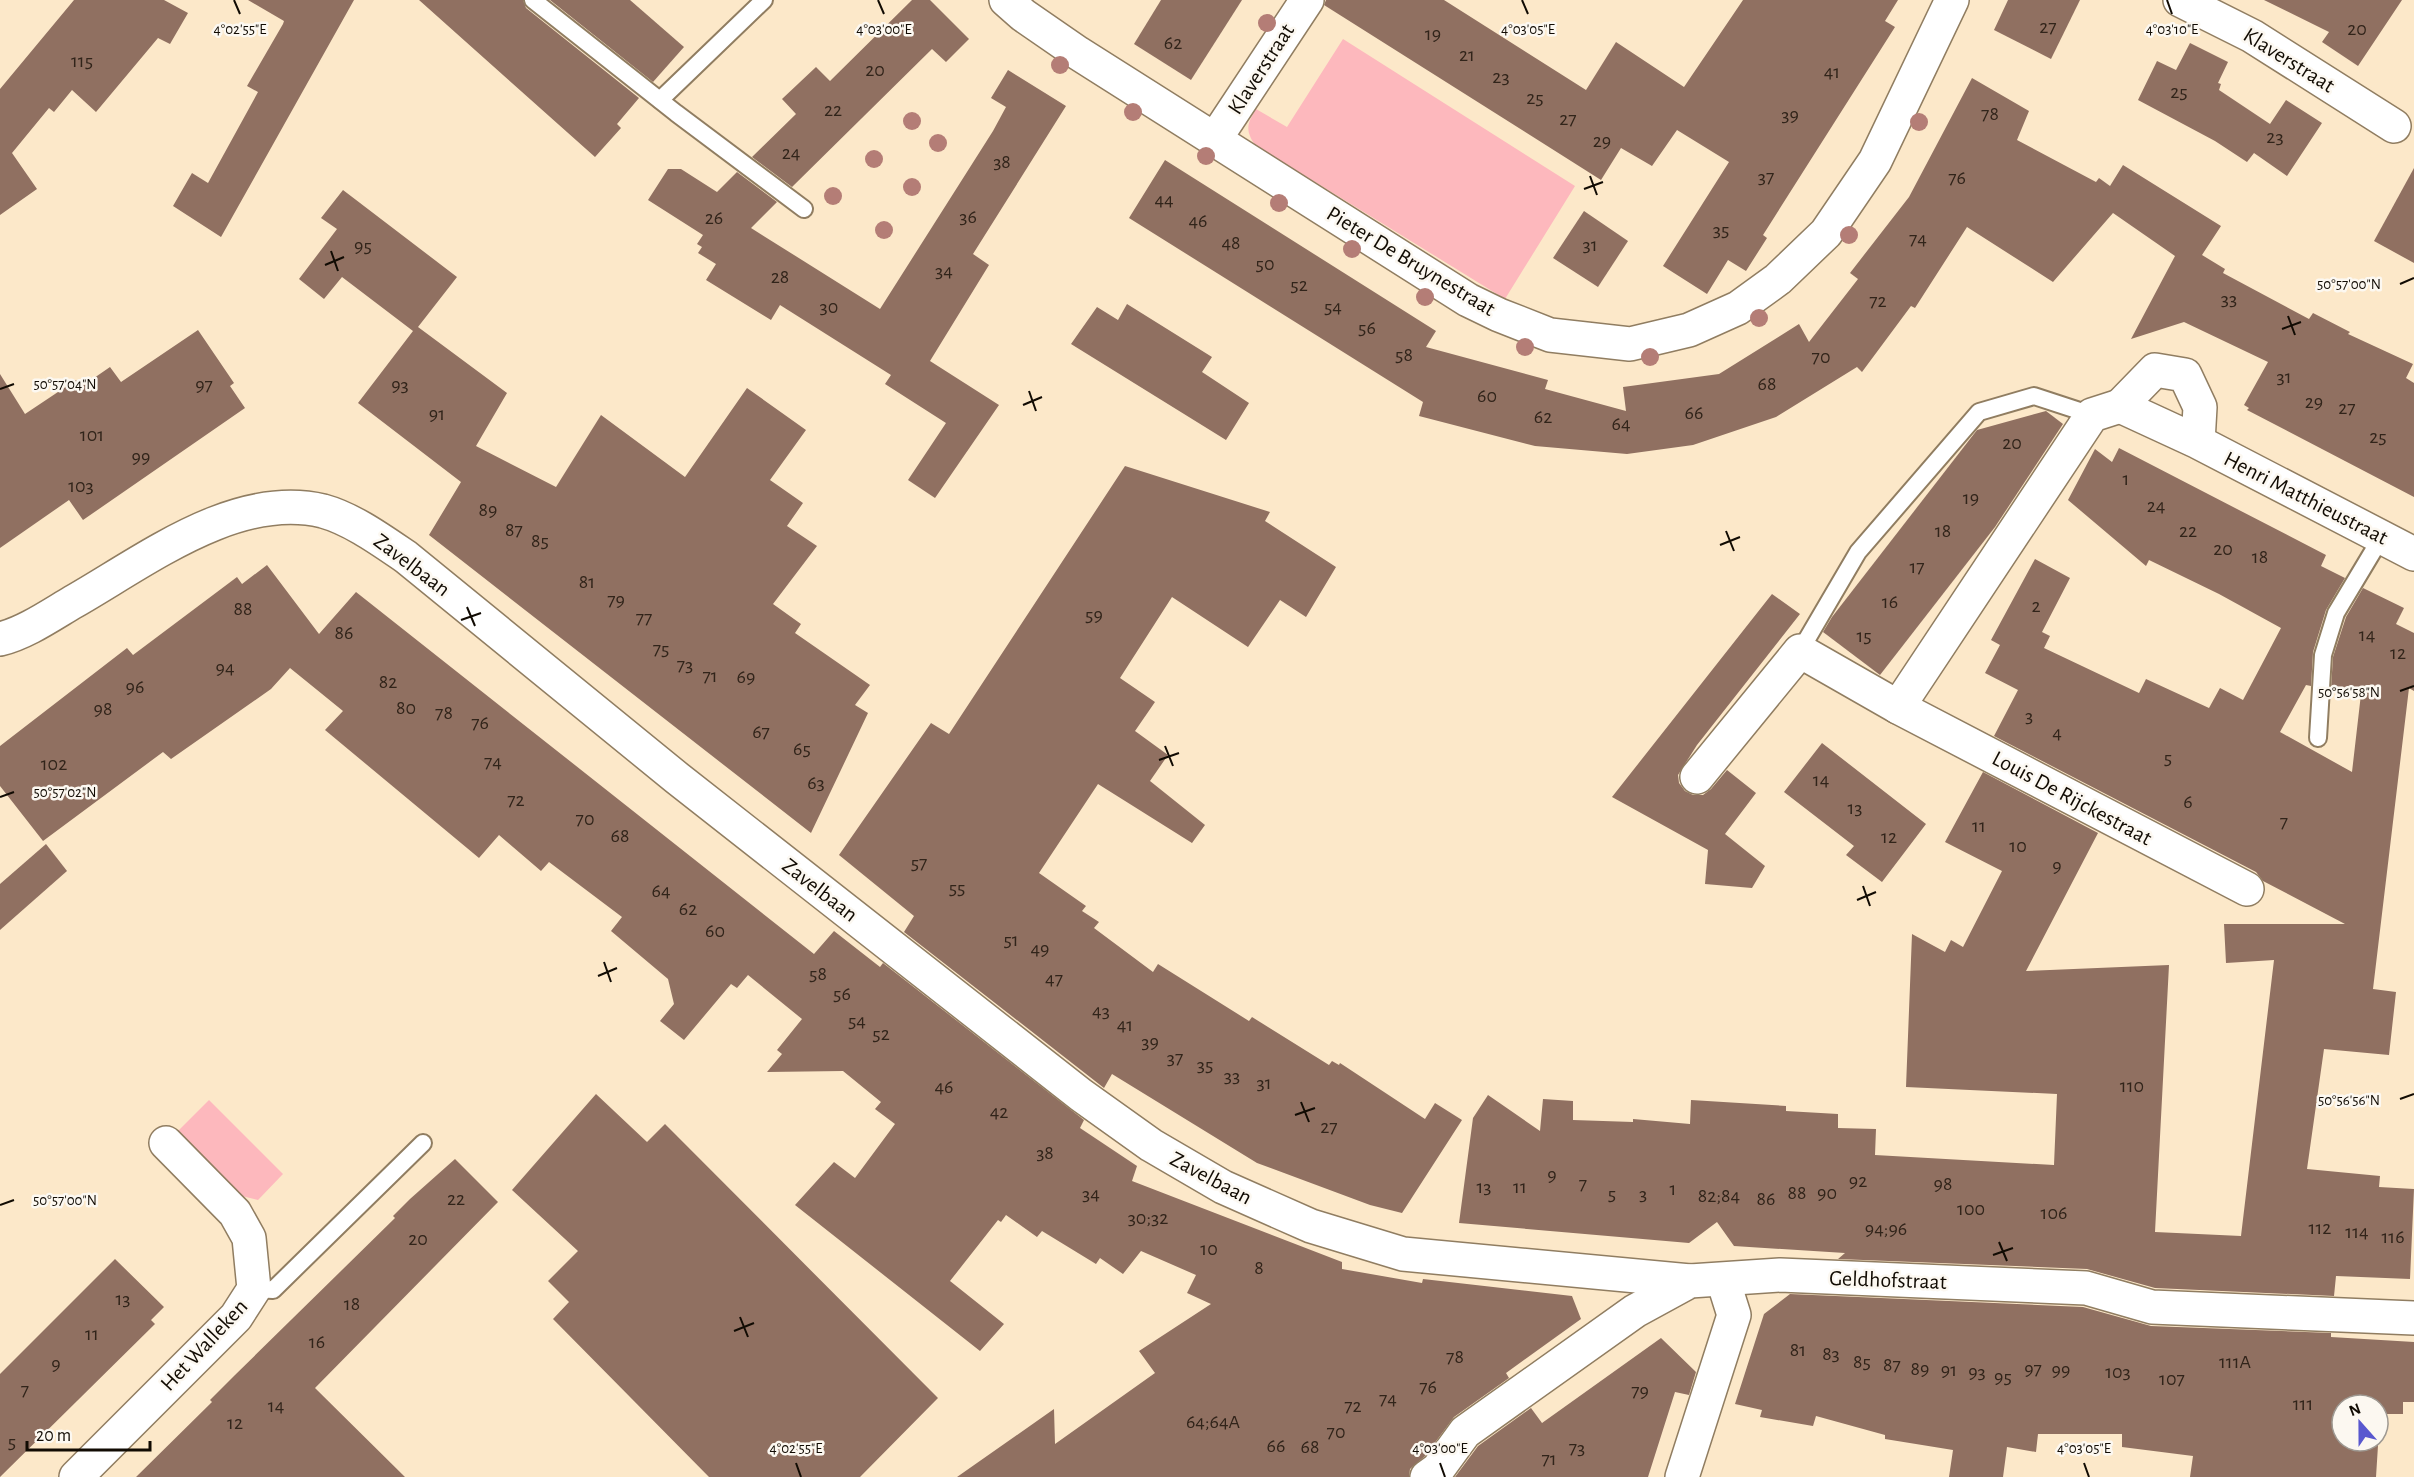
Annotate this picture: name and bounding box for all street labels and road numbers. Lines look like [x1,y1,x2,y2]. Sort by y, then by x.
street label: Klaverstraat [1224,20,1298,118]
street label: Klaverstraat [2240,23,2338,97]
street label: Pieter De Bruynestraat [1323,202,1499,320]
street label: Henri Matthieustraat [2220,447,2392,549]
street label: Zavelbaan [370,529,454,601]
street label: Louis De Rijckestraat [1989,747,2155,849]
street label: Zavelbaan [778,854,862,926]
street label: Zavelbaan [1167,1147,1255,1209]
street label: Geldhofstraat [1829,1267,1947,1293]
street label: Het Walleken [156,1295,252,1395]

